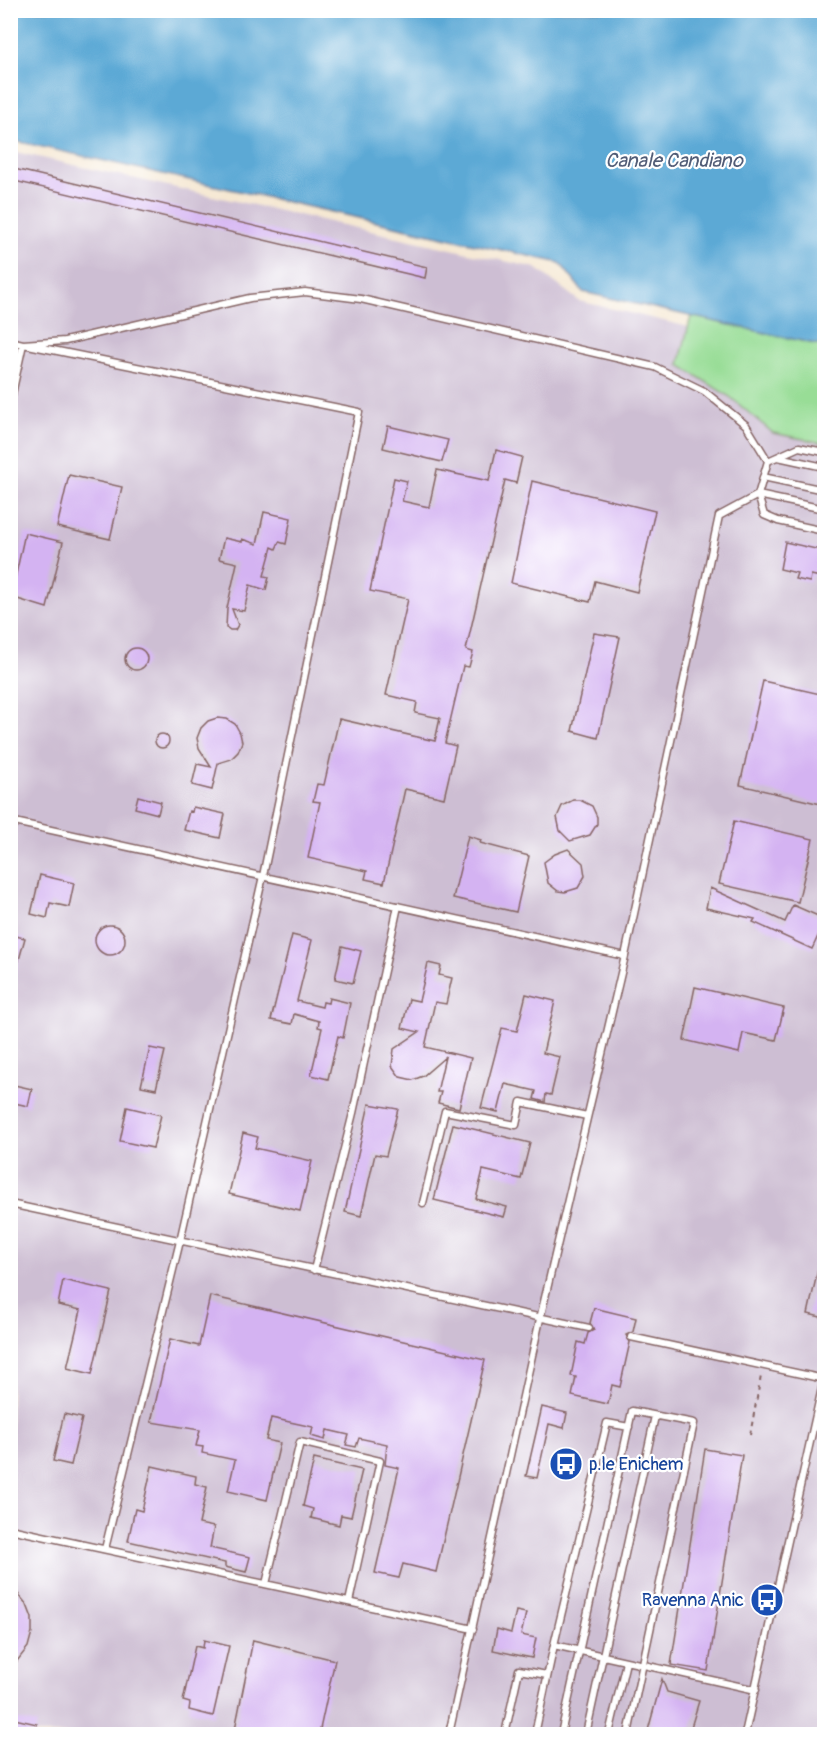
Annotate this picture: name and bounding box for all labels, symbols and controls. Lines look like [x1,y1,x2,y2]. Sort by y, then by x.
water label: Canale Candiano [605,148,744,173]
bus stop icon: p.le Enichem [548,1446,584,1482]
place label: p.le Enichem [589,1453,684,1476]
bus stop icon: Ravenna Anic [749,1582,785,1618]
place label: Ravenna Anic [642,1589,744,1612]

